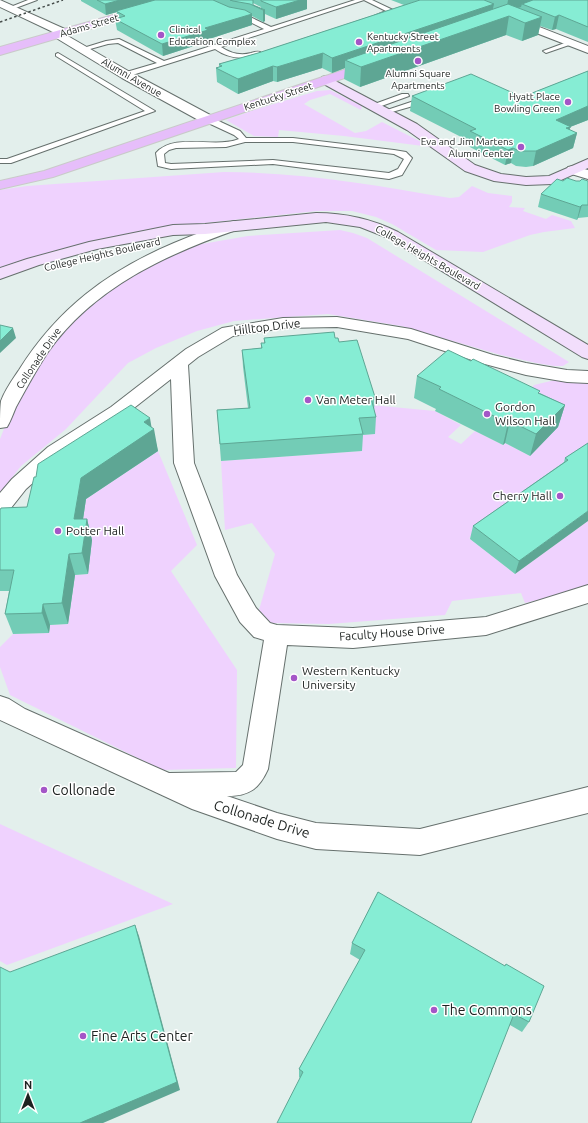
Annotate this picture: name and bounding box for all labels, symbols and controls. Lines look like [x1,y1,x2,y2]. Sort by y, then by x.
street label: Adams Street [58,12,120,39]
place label: Clinical Education Complex [169,24,256,47]
marker: Clinical Education Complex [156,30,166,40]
place label: Kentucky Street Apartments [367,31,439,54]
marker: Kentucky Street Apartments [354,37,364,47]
street label: Alumni Avenue [100,56,164,99]
marker: Alumni Square Apartments [413,56,423,66]
place label: Alumni Square Apartments [385,68,451,91]
street label: Kentucky Street [242,80,314,113]
place label: Hyatt Place Bowling Green [494,91,560,114]
marker: Hyatt Place Bowling Green [563,97,573,107]
place label: Eva and Jim Martens Alumni Center [421,136,513,159]
marker: Eva and Jim Martens Alumni Center [516,142,526,152]
street label: College Heights Boulevard [374,223,482,292]
street label: College Heights Boulevard [43,236,161,273]
street label: Hilltop Drive [233,316,301,337]
street label: Collonade Drive [14,326,63,391]
place label: Van Meter Hall [316,393,396,406]
marker: Van Meter Hall [303,395,313,405]
place label: Gordon Wilson Hall [495,400,555,427]
marker: Gordon Wilson Hall [482,409,492,419]
place label: Cherry Hall [492,489,552,502]
marker: Cherry Hall [555,491,565,501]
place label: Potter Hall [66,524,124,537]
marker: Potter Hall [53,526,63,536]
street label: Faculty House Drive [339,622,445,643]
place label: Western Kentucky University [302,664,400,691]
marker: Western Kentucky University [289,673,299,683]
place label: Collonade [52,782,115,798]
marker: Collonade [39,785,49,795]
street label: Collonade Drive [212,797,312,841]
place label: The Commons [442,1002,532,1018]
marker: The Commons [429,1005,439,1015]
place label: Fine Arts Center [91,1028,193,1044]
marker: Fine Arts Center [78,1031,88,1041]
north arrow [8,1075,48,1115]
text: N [24,1079,32,1091]

